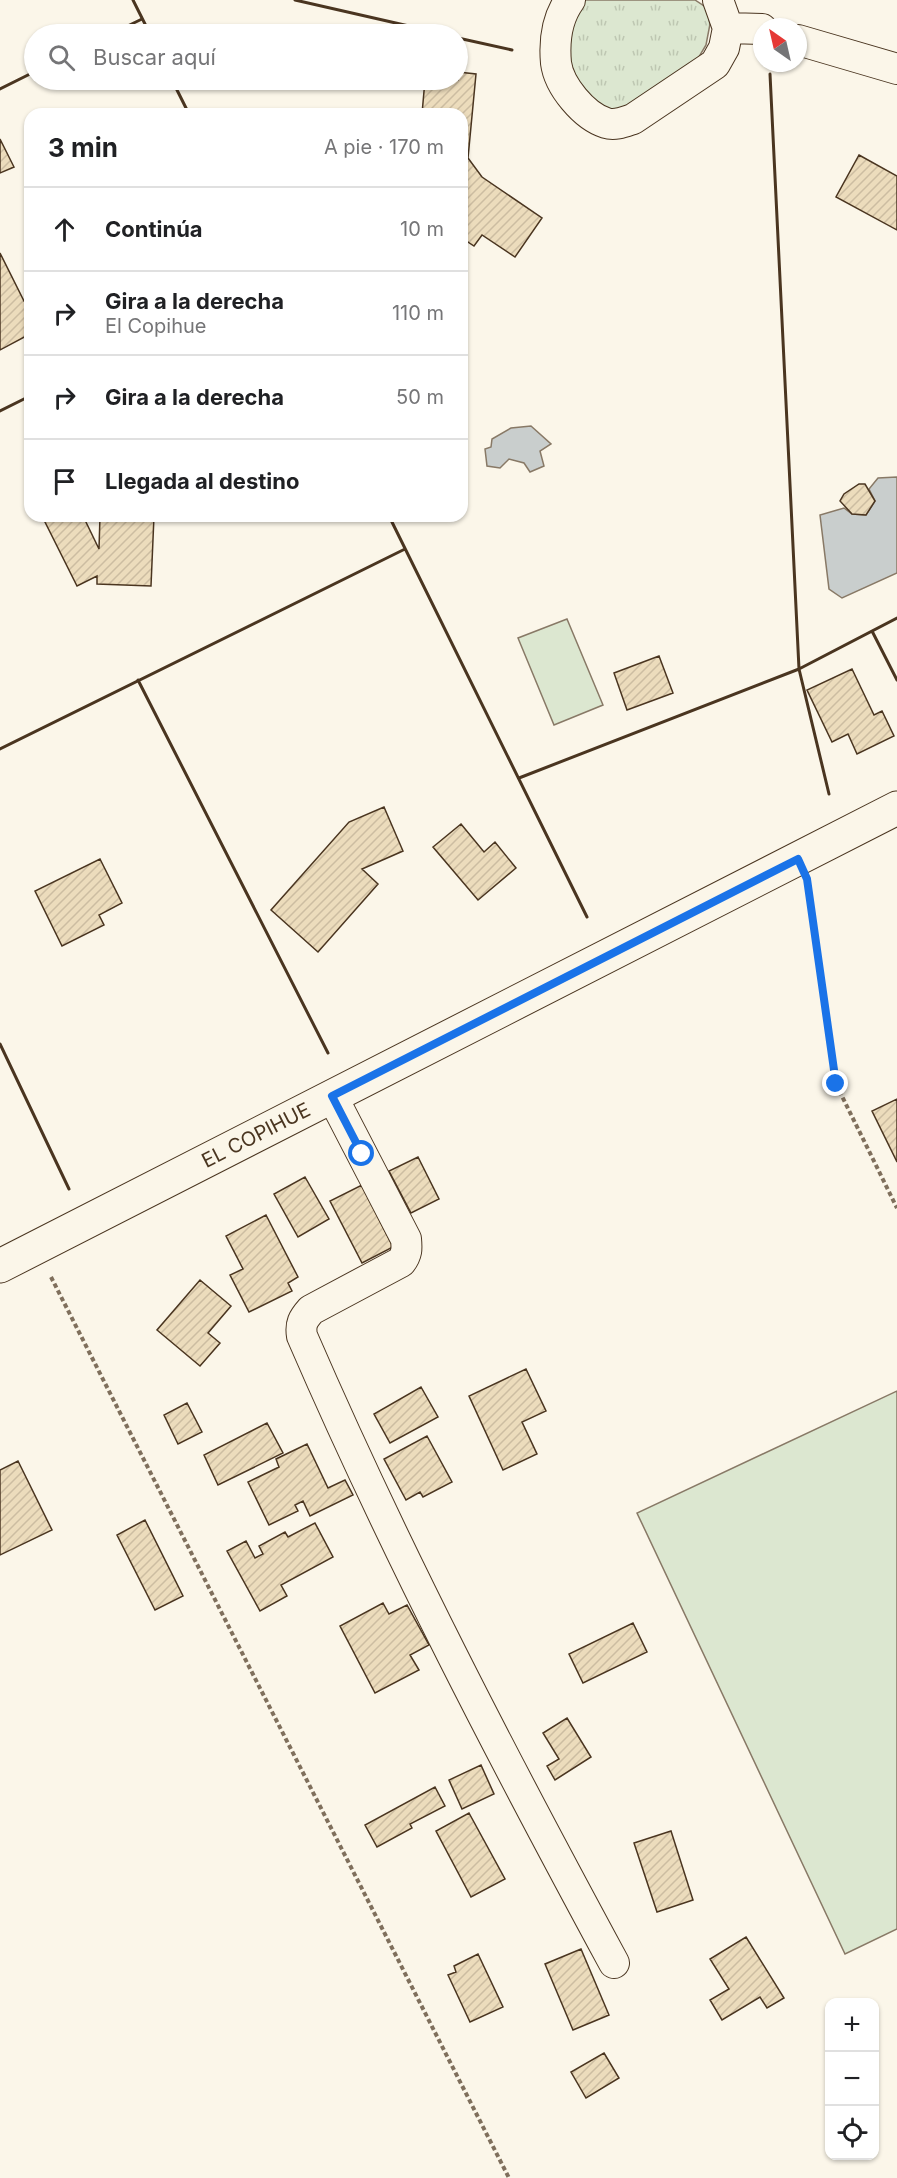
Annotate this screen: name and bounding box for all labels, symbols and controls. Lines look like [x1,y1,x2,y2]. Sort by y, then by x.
north arrow [753,18,807,72]
search box [24,24,468,90]
icon: search [45,41,78,74]
text: Buscar aquí [93,44,216,70]
text: 3 min [48,132,118,163]
text: A pie · 170 m [324,135,444,159]
icon: ahead [48,213,81,246]
text: Continúa [105,216,203,242]
text: 10 m [400,217,444,241]
text: Gira a la derecha [105,288,284,314]
icon: right [48,297,81,330]
text: 110 m [392,301,444,325]
text: El Copihue [105,314,207,338]
icon: right [48,381,81,414]
text: Gira a la derecha [105,384,284,410]
text: 50 m [396,385,444,409]
icon: arrive [48,465,81,498]
text: Llegada al destino [105,468,299,494]
route end [822,1070,848,1096]
street label: EL COPIHUE [198,1097,314,1173]
route start [348,1140,374,1166]
map controls [825,1998,879,2160]
button: + [825,1998,879,2052]
button: − [825,2052,879,2106]
button: locate [825,2106,879,2160]

